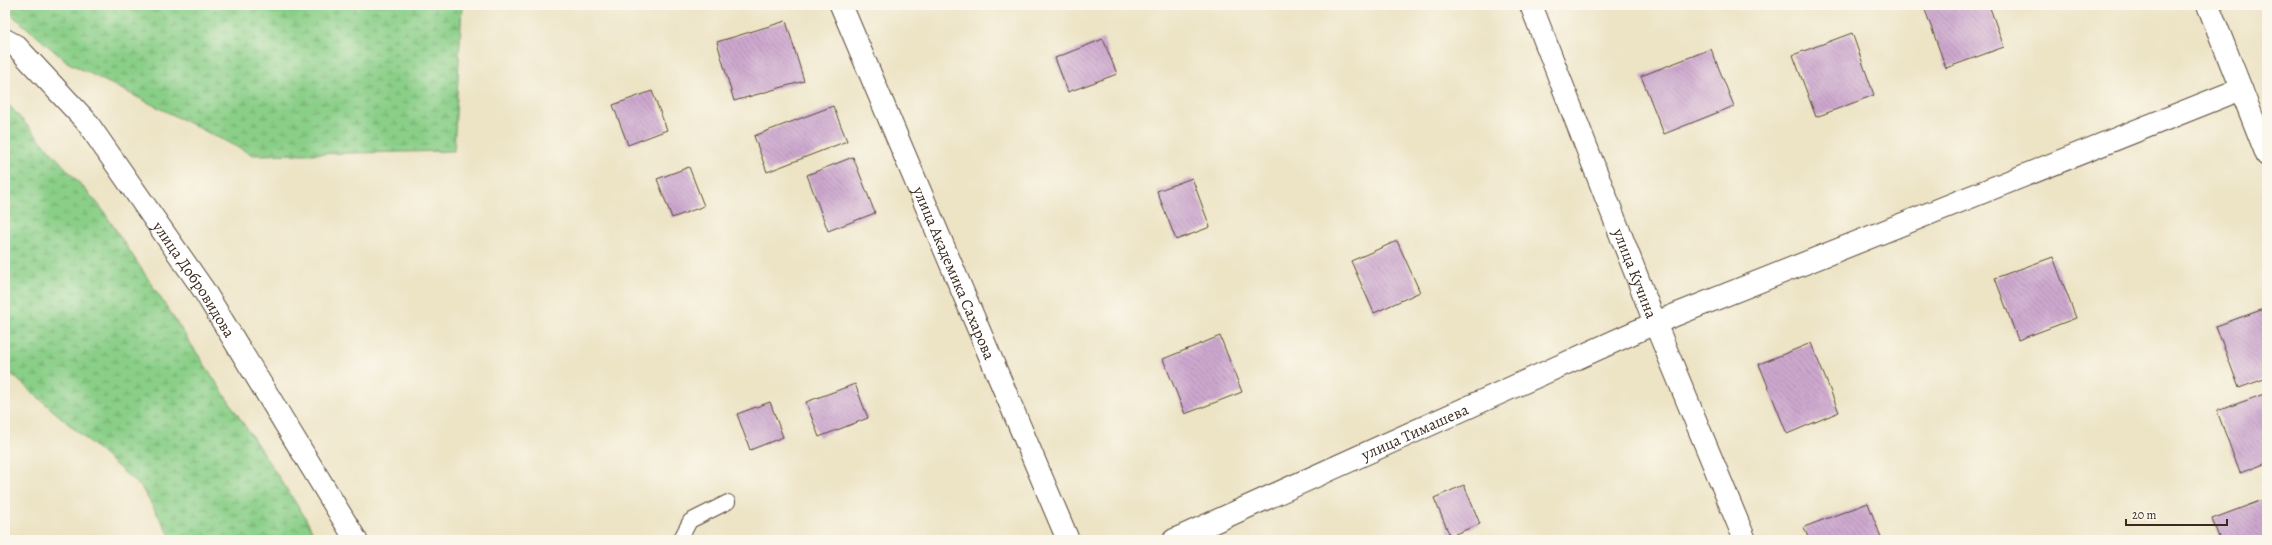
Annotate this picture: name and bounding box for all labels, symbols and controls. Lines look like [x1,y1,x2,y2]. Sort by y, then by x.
street label: улица Академика Сахарова [907,182,1000,364]
street label: улица Добровидова [147,216,240,343]
street label: улица Кучина [1607,225,1662,322]
street label: улица Тимашева [1357,398,1473,466]
scale bar [2126,501,2227,527]
text: 20 m [2132,507,2156,523]

